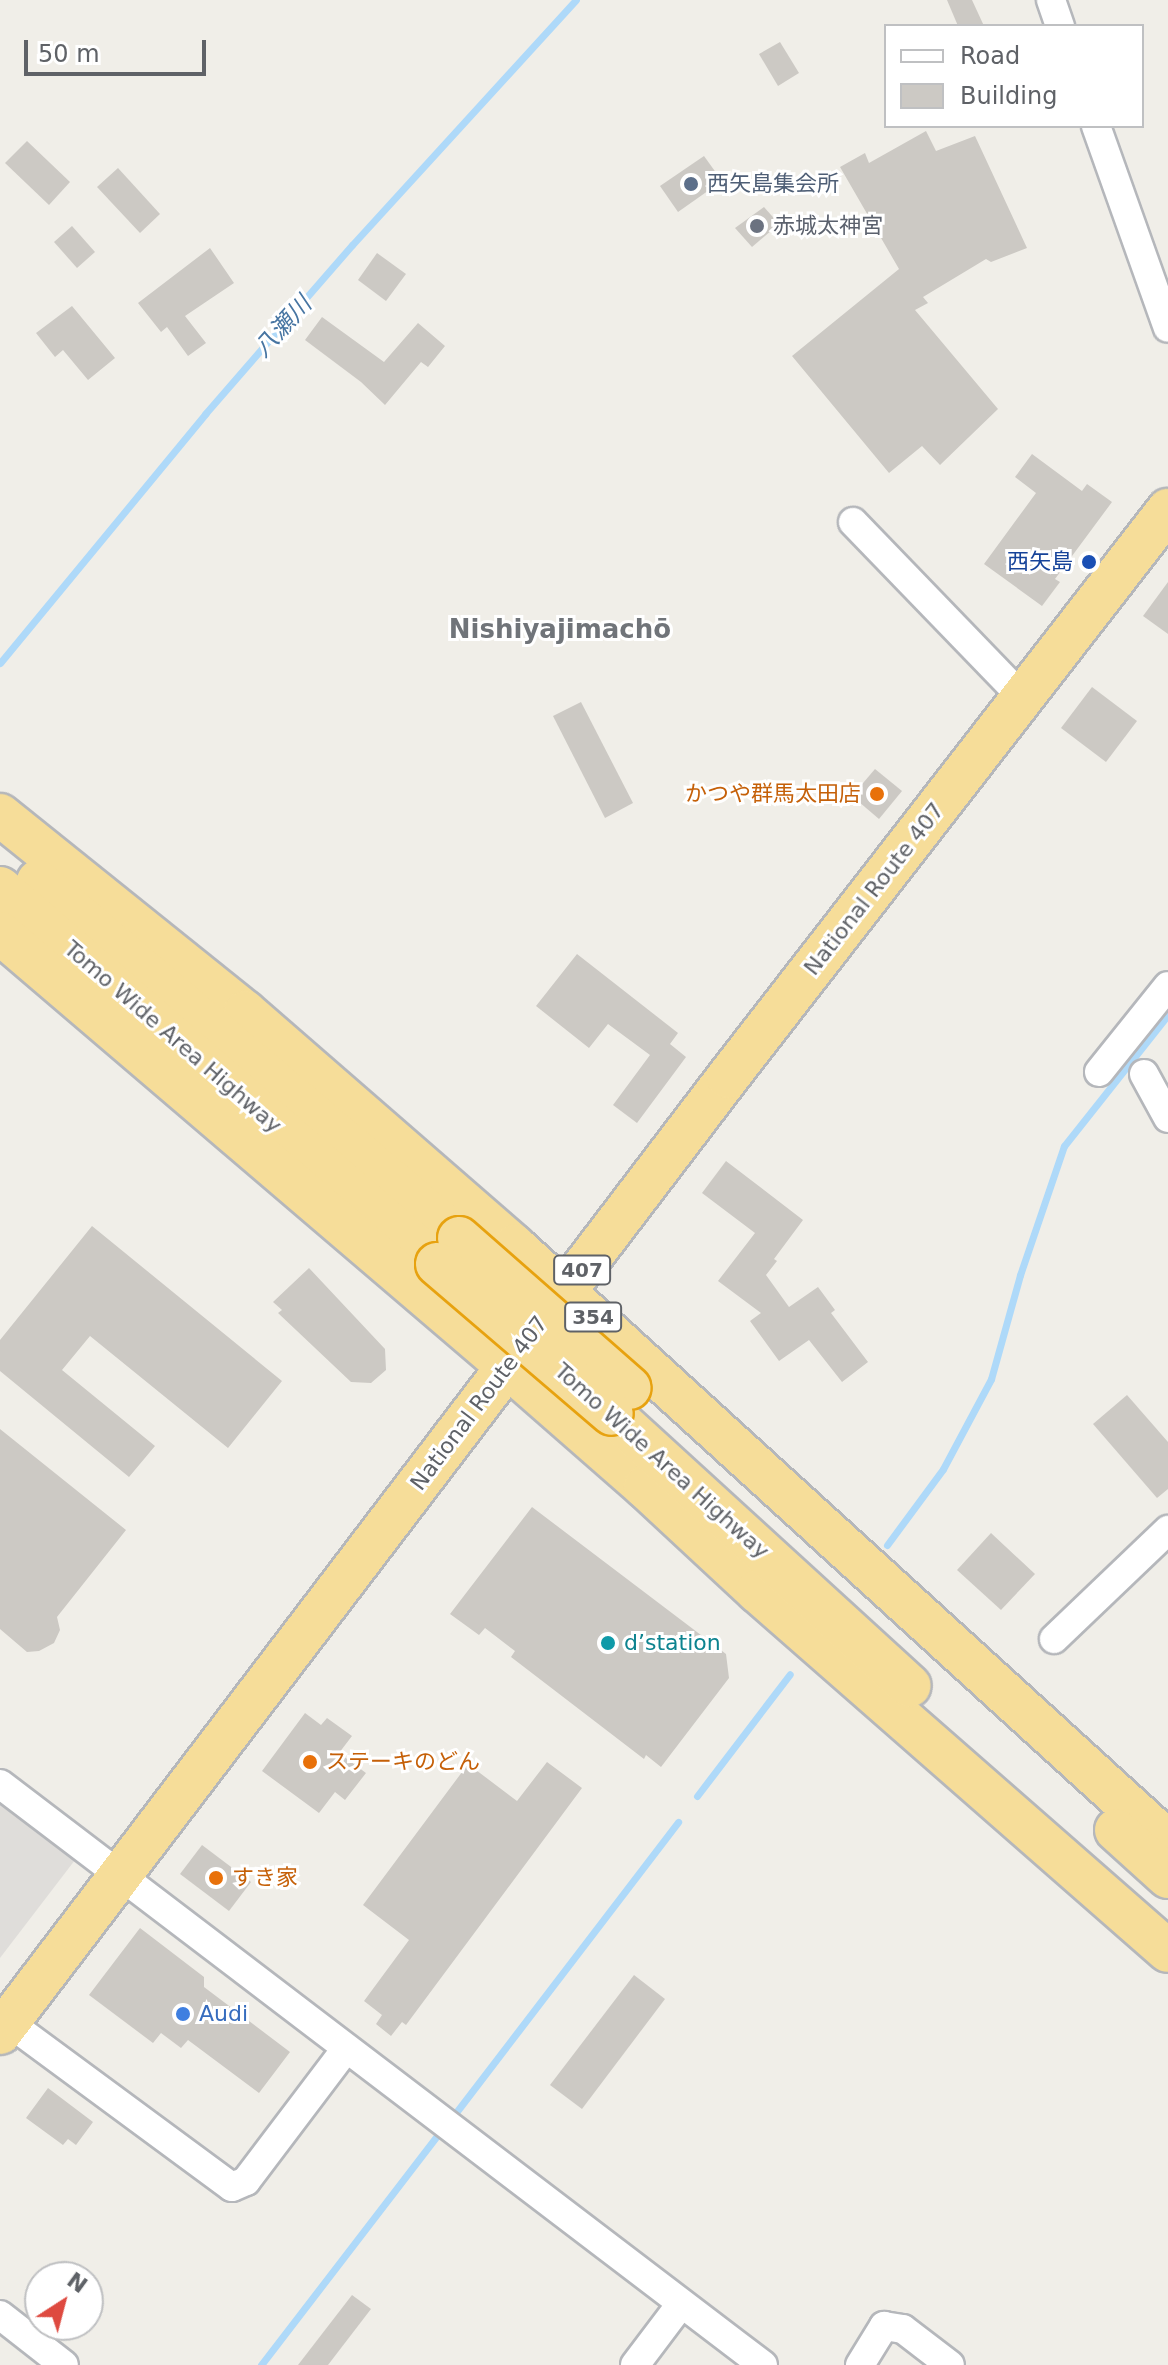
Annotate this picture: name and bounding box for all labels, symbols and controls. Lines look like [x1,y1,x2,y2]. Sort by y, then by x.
scale bar [28,24,210,74]
legend [884,24,1144,128]
text: 50 m [38,40,100,68]
text: Road [960,42,1020,70]
text: Building [960,82,1057,110]
place label: 西矢島集会所 [707,171,839,197]
marker: 西矢島集会所 [682,175,700,193]
place label: 赤城太神宮 [773,213,883,239]
marker: 赤城太神宮 [748,217,766,235]
water label: 八瀬川 [248,291,318,363]
place label: 西矢島 [1007,549,1073,575]
marker: 西矢島 [1080,553,1098,571]
district label: Nishiyajimachō [449,614,671,646]
place label: かつや群馬太田店 [685,781,861,807]
marker: かつや群馬太田店 [868,785,886,803]
street label: National Route 407 [798,798,950,980]
street label: Tomo Wide Area Highway [59,935,287,1139]
road number: 407 [552,1254,612,1286]
road number: 354 [563,1301,623,1333]
street label: National Route 407 [405,1311,553,1495]
street label: Tomo Wide Area Highway [549,1358,775,1564]
place label: d’station [624,1630,721,1656]
marker: d’station [599,1634,617,1652]
place label: ステーキのどん [326,1749,480,1775]
marker: ステーキのどん [301,1753,319,1771]
place label: すき家 [232,1865,298,1891]
marker: すき家 [207,1869,225,1887]
place label: Audi [199,2001,248,2027]
marker: Audi [174,2005,192,2023]
north arrow [24,2261,104,2341]
text: N [62,2267,92,2298]

